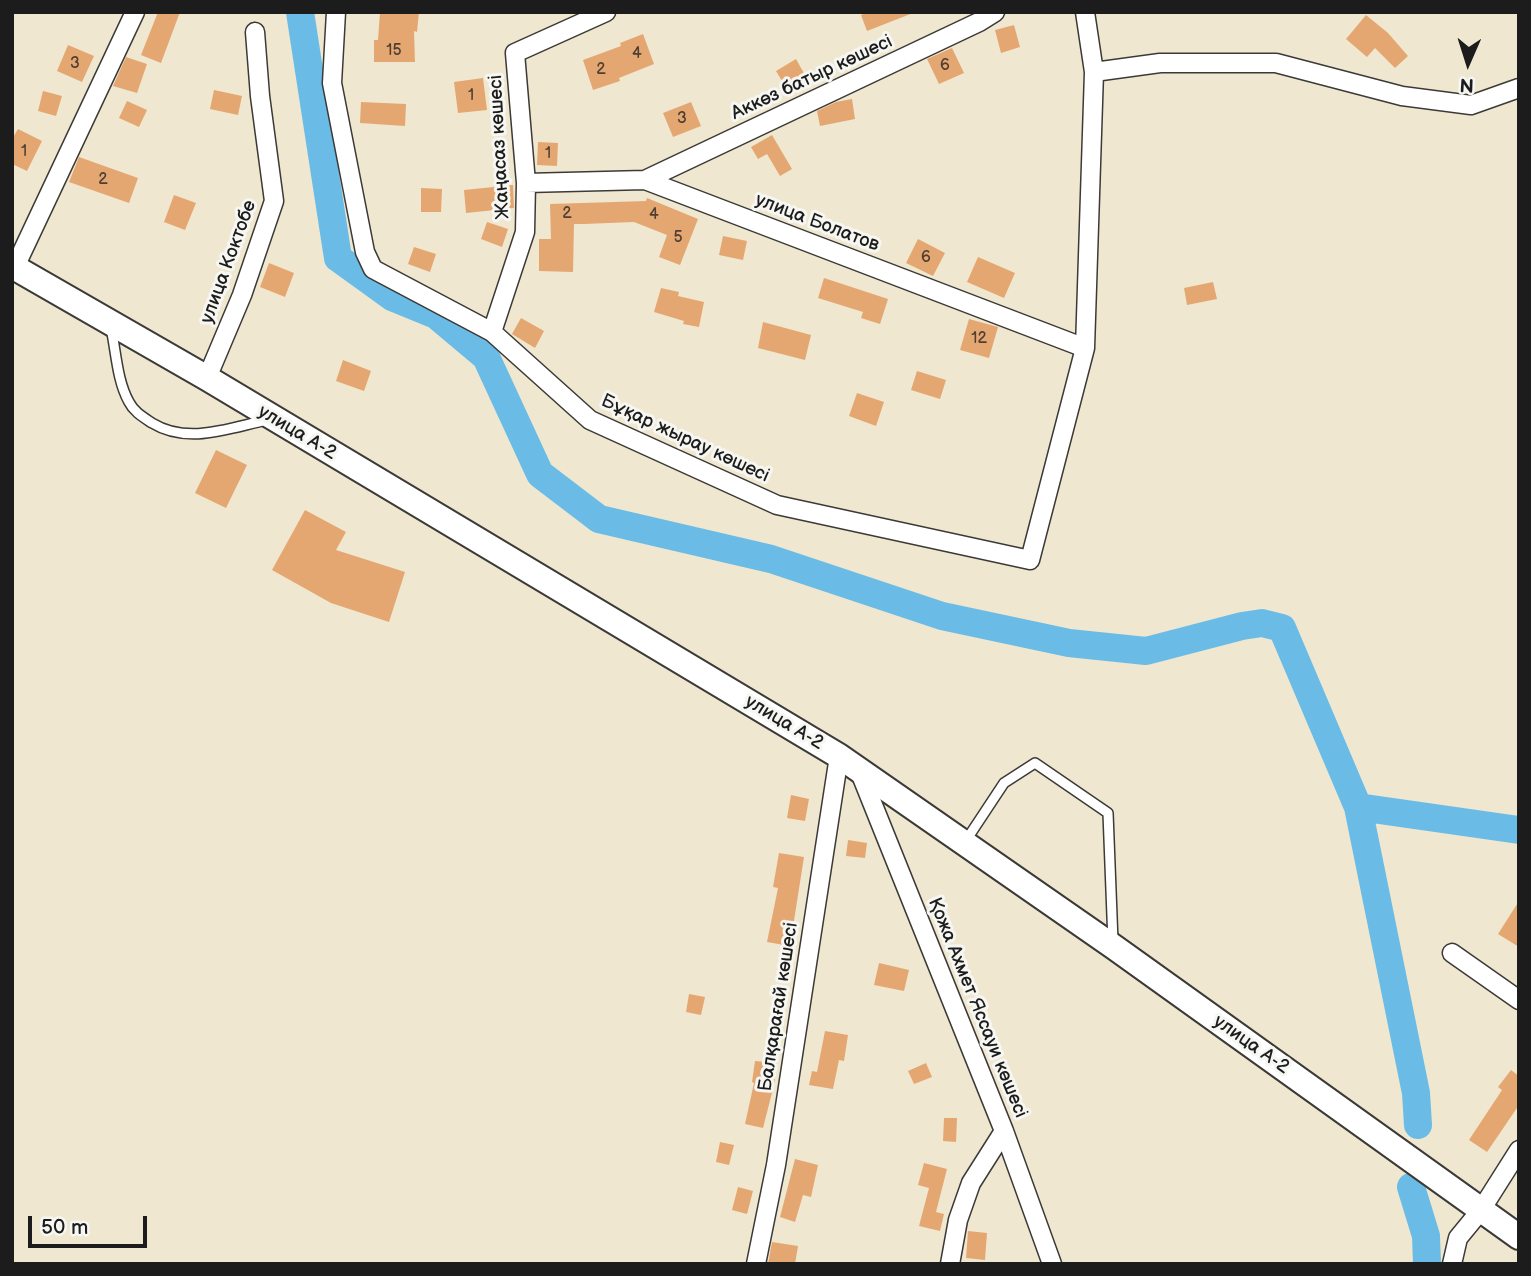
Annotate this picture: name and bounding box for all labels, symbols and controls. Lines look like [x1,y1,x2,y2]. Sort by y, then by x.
north arrow [1433,28,1503,98]
street label: Аккөз батыр көшесі [728,31,896,125]
house number: 15 [386,41,402,61]
house number: 4 [632,44,642,64]
house number: 3 [70,54,80,74]
house number: 6 [940,56,950,76]
house number: 2 [596,60,606,80]
text: N [1459,73,1475,96]
street label: Жаңасаз көшесі [485,74,515,220]
house number: 1 [468,86,474,106]
house number: 3 [677,109,687,129]
house number: 1 [21,142,27,162]
house number: 1 [545,144,551,164]
house number: 2 [98,170,108,190]
street label: улица Болатов [752,189,882,257]
street label: улица Коктобе [196,197,262,327]
house number: 2 [562,204,572,224]
house number: 4 [649,205,659,225]
house number: 5 [673,228,683,248]
house number: 6 [921,248,931,268]
house number: 12 [971,329,987,349]
street label: Бұқар жырау көшесі [597,390,773,488]
street label: улица А-2 [254,401,340,465]
street label: улица А-2 [741,691,827,755]
street label: Қожа Ахмет Яссауи көшесі [922,895,1032,1121]
street label: Балқарағай көшесі [754,921,804,1093]
street label: улица А-2 [1209,1011,1293,1079]
scale bar [32,1202,150,1246]
text: 50 m [41,1215,88,1240]

